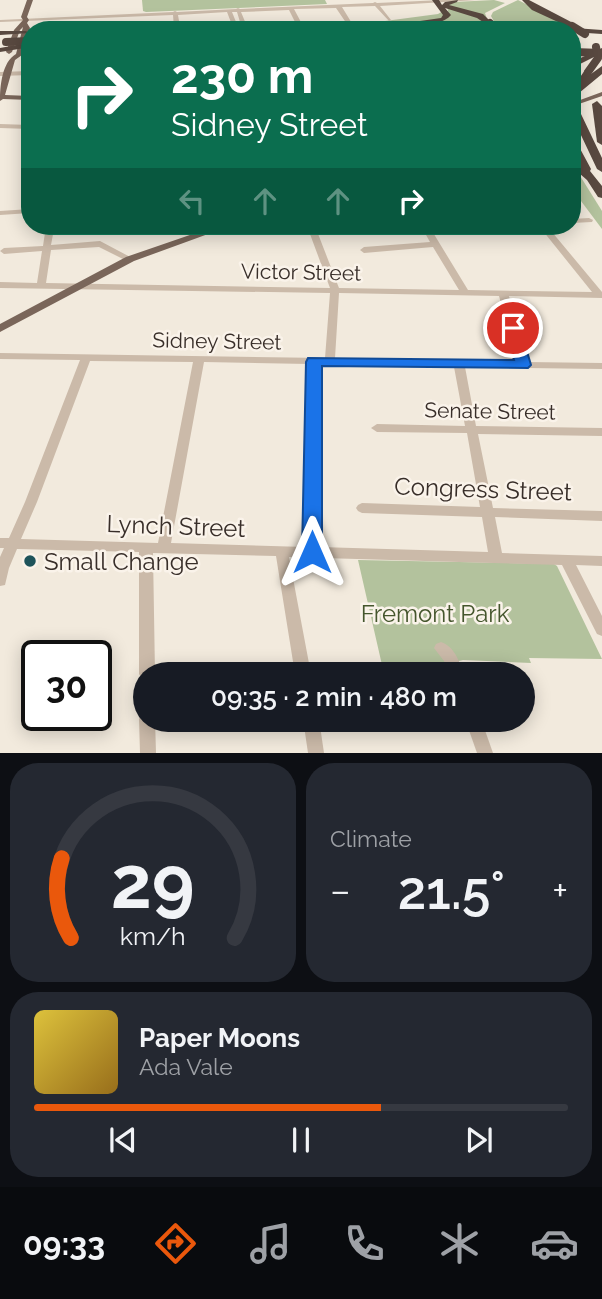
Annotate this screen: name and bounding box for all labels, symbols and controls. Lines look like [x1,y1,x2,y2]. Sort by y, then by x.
text: 230 m [171,47,313,104]
icon: right [56,49,147,140]
text: Sidney Street [171,106,368,143]
icon: left [173,182,211,220]
icon: ahead [246,182,284,220]
icon: ahead [319,182,357,220]
icon: right [392,182,430,220]
street label: Victor Street [241,258,361,286]
pin [483,298,543,358]
icon: arrive [494,309,532,347]
street label: Sidney Street [152,327,282,355]
street label: Senate Street [424,397,556,425]
street label: Congress Street [394,471,572,507]
street label: Lynch Street [106,509,246,543]
position arrow [275,515,349,589]
place label: Small Change [44,547,199,576]
marker: Small Change [22,553,38,569]
park label: Fremont Park [361,599,510,628]
speed limit sign: 30 [21,640,112,731]
text: 09:35 · 2 min · 480 m [211,682,457,712]
text: Climate [330,825,412,852]
text: 29 [111,841,195,926]
text: 21.5° [398,860,505,921]
text: − [330,868,350,913]
text: + [552,868,568,913]
text: km/h [120,921,186,951]
text: Paper Moons [139,1023,300,1053]
text: Ada Vale [139,1053,233,1080]
icon: previous [104,1121,142,1159]
icon: pause [282,1121,320,1159]
icon: next [460,1121,498,1159]
icon: directions [151,1219,200,1268]
icon: music [246,1219,295,1268]
icon: phone [340,1219,389,1268]
icon: climate [435,1219,484,1268]
icon: car [530,1219,579,1268]
text: 09:33 [23,1225,105,1262]

